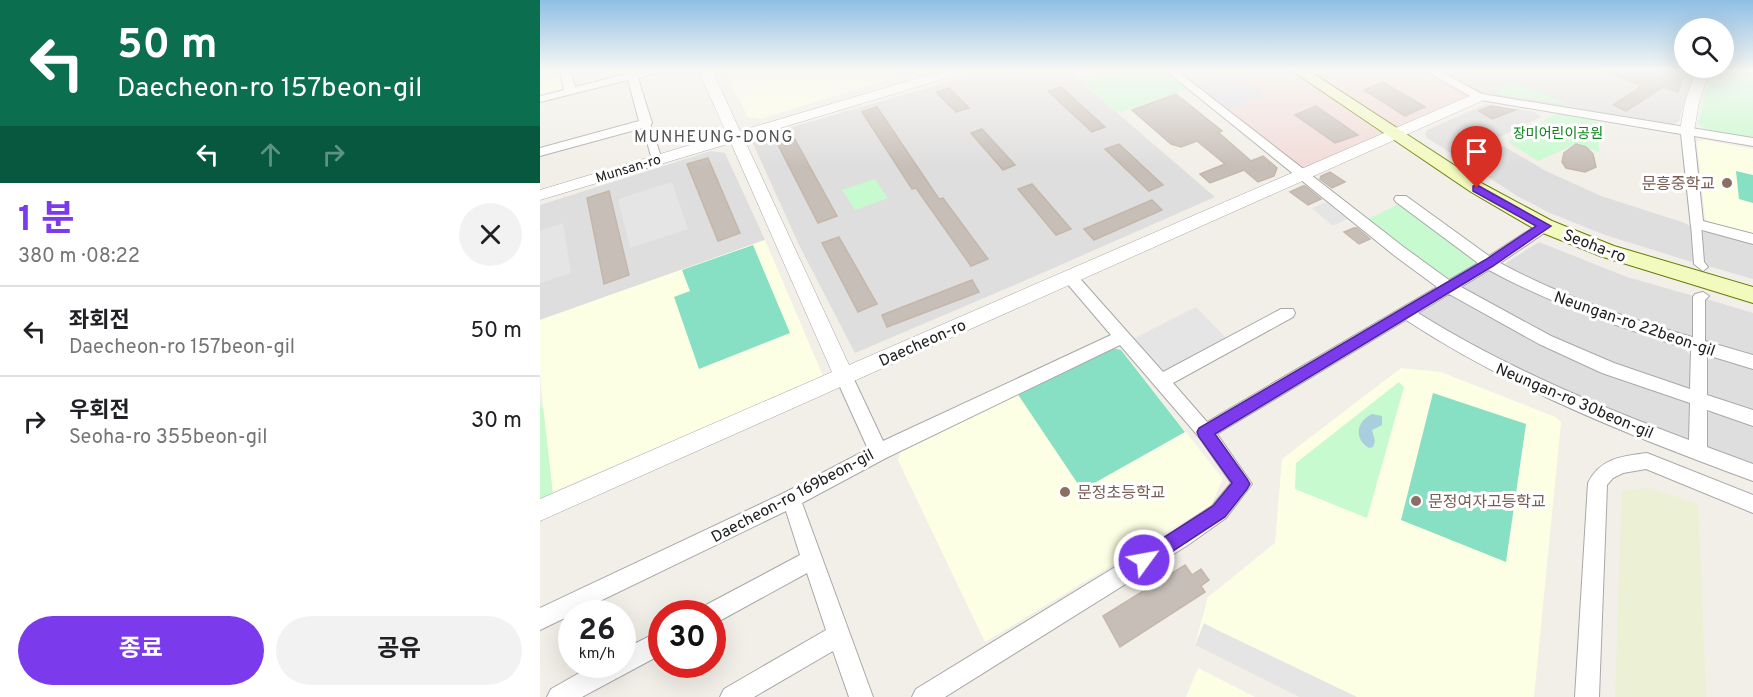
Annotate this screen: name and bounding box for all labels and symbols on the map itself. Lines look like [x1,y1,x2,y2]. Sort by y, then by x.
pin [1451,126,1502,188]
park label: 장미어린이공원 [1513,126,1603,143]
district label: MUNHEUNG-DONG [634,128,794,148]
street label: Munsan-ro [594,151,663,187]
place label: 문흥중학교 [1641,175,1715,195]
marker: 문흥중학교 [1720,176,1734,190]
street label: Seoha-ro [1560,226,1629,268]
street label: Neungan-ro 22beon-gil [1551,288,1718,362]
street label: Daecheon-ro [876,316,970,372]
street label: Neungan-ro 30beon-gil [1492,360,1656,444]
street label: Daecheon-ro 169beon-gil [708,445,878,548]
place label: 문정초등학교 [1077,484,1165,504]
marker: 문정초등학교 [1058,485,1072,499]
place label: 문정여자고등학교 [1428,493,1546,513]
marker: 문정여자고등학교 [1409,494,1423,508]
position arrow [1112,528,1176,592]
speed limit sign: 30 [648,600,726,678]

